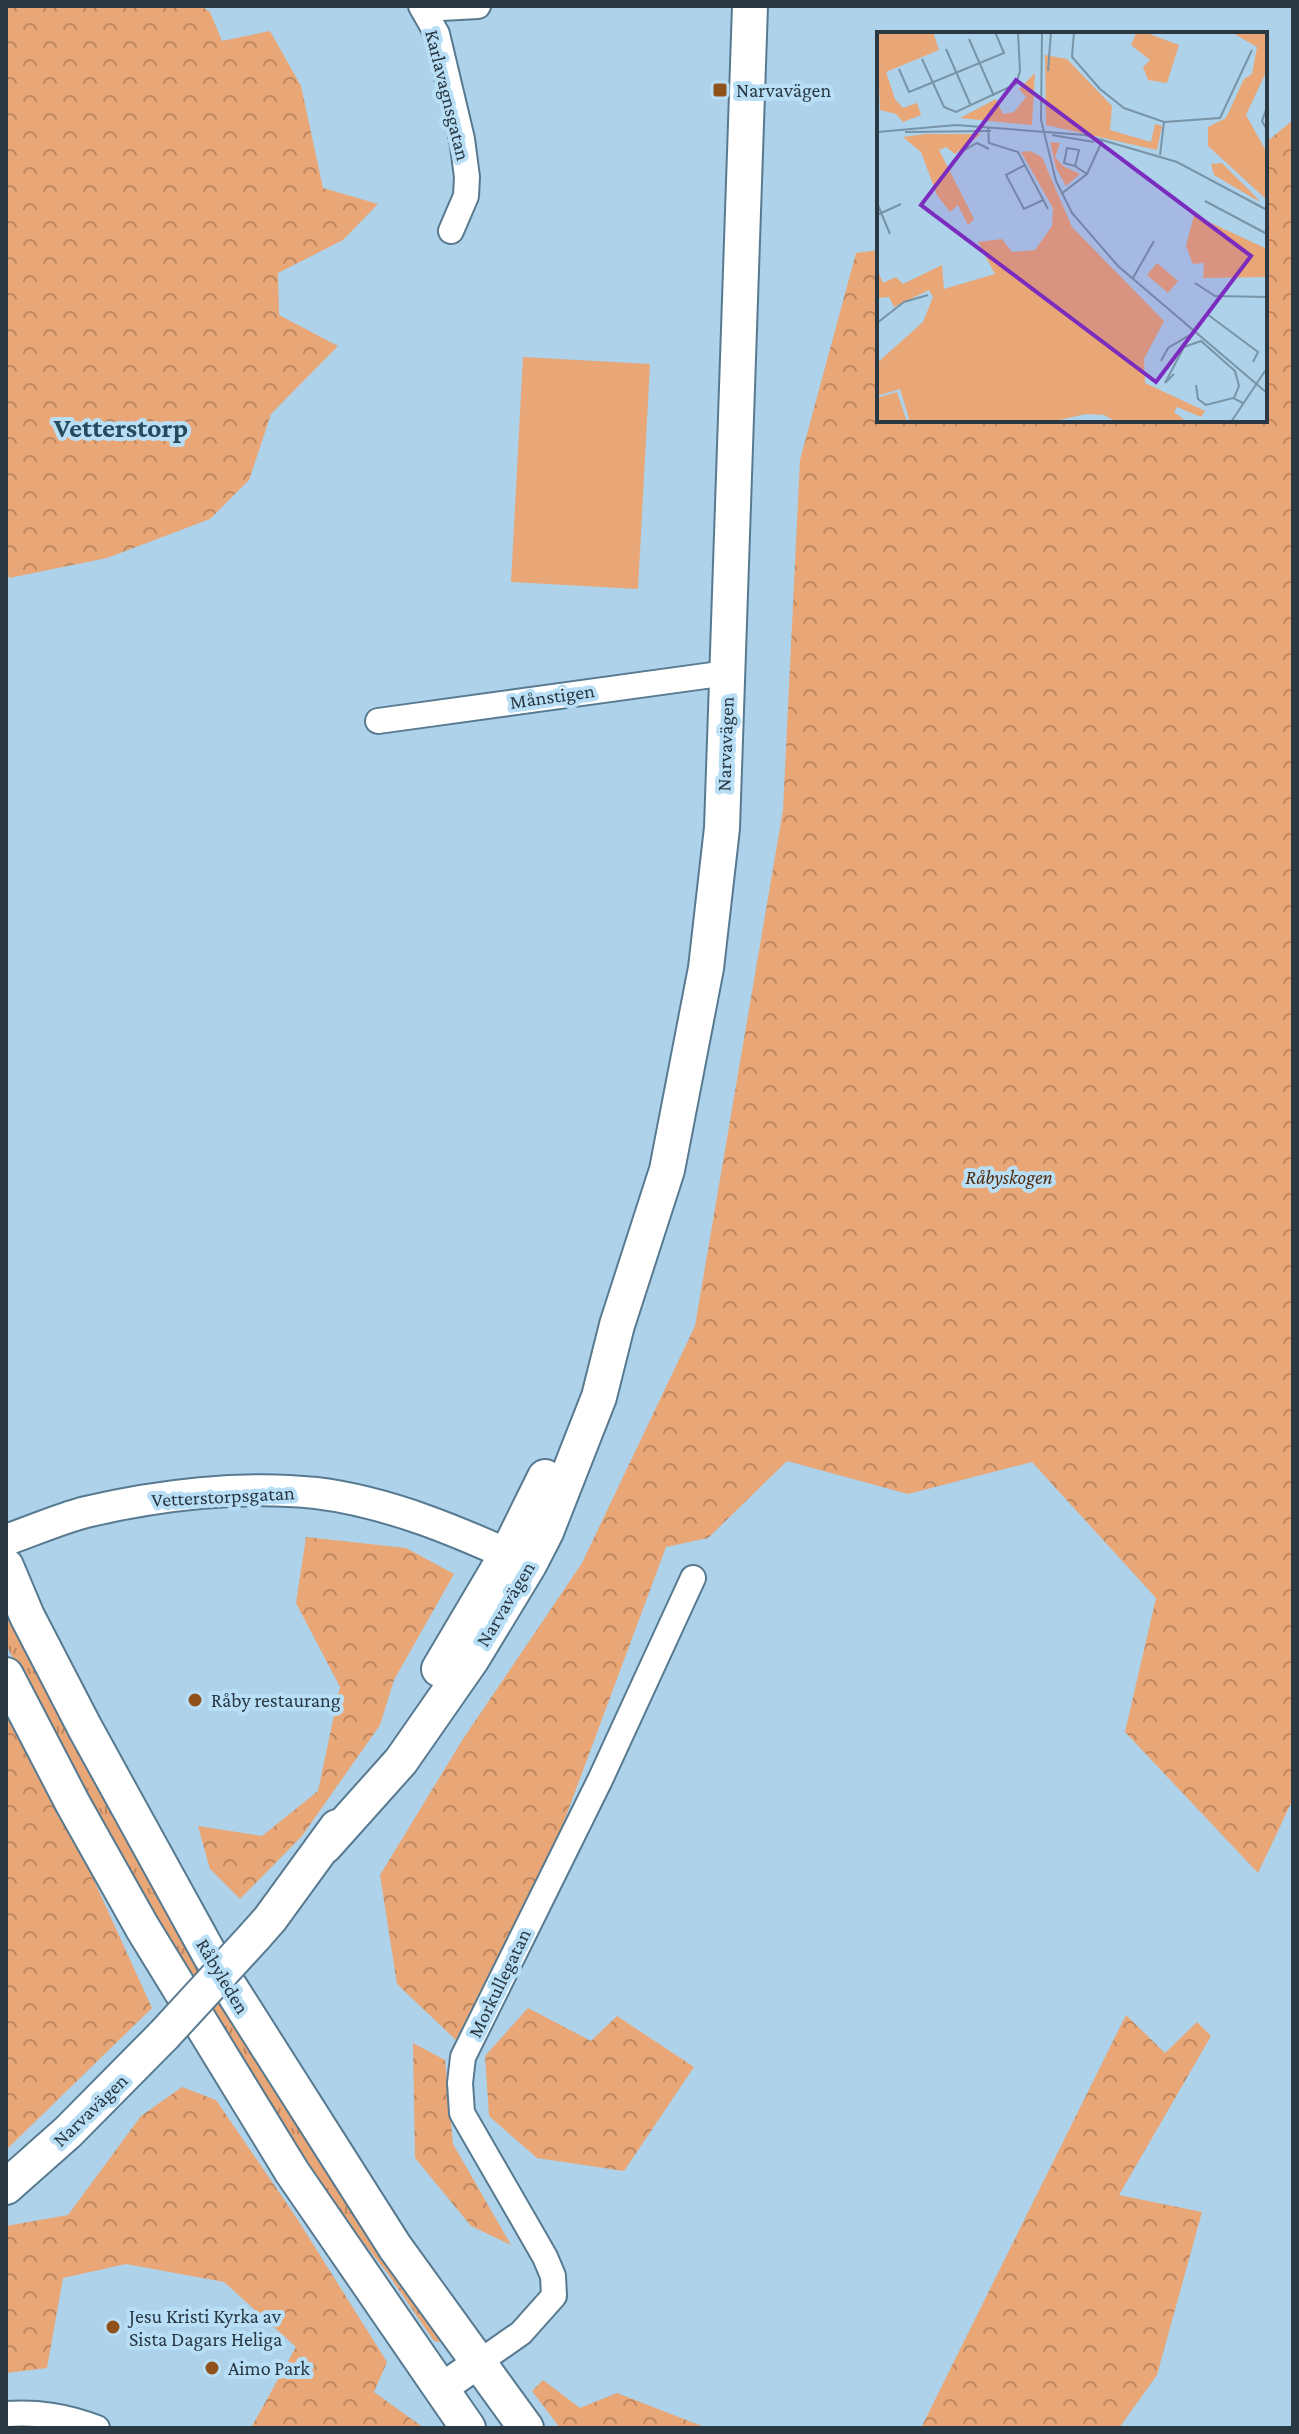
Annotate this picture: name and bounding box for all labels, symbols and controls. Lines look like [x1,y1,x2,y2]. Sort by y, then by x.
street label: Karlavagnsgatan [420,27,475,163]
inset map [877,32,1267,422]
place label: Narvavägen [736,79,831,102]
marker: Narvavägen [711,81,729,99]
district label: Vetterstorp [53,412,188,443]
street label: Månstigen [508,679,596,714]
street label: Narvavägen [712,696,739,792]
park label: Råbyskogen [965,1166,1053,1189]
street label: Vetterstorpsgatan [151,1481,295,1512]
street label: Narvavägen [471,1557,540,1651]
place label: Råby restaurang [211,1689,341,1712]
marker: Råby restaurang [186,1691,204,1709]
street label: Morkullegatan [463,1925,536,2041]
street label: Råbyleden [191,1934,254,2018]
street label: Narvavägen [48,2069,133,2152]
place label: Jesu Kristi Kyrka av Sista Dagars Heliga [127,2305,282,2351]
marker: Jesu Kristi Kyrka av Sista Dagars Heliga [104,2318,122,2336]
place label: Aimo Park [228,2357,310,2379]
marker: Aimo Park [203,2359,221,2377]

